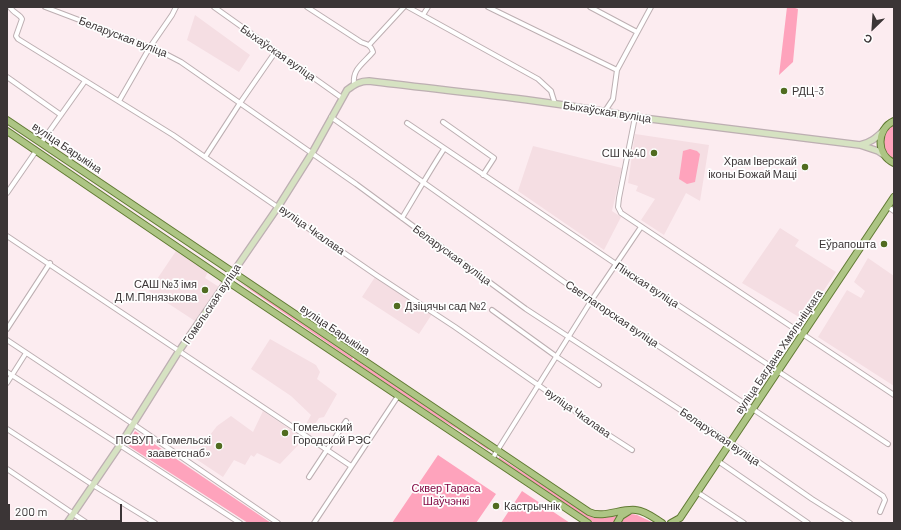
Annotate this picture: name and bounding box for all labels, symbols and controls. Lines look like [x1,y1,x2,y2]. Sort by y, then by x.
north arrow [853,8,893,48]
street label: Беларуская вуліца [77,14,169,60]
street label: Быхаўская вуліца [238,22,318,84]
text: С [861,32,874,47]
place label: РДЦ-3 [792,84,824,98]
marker: РДЦ-3 [779,86,789,96]
street label: Быхаўская вуліца [562,99,652,125]
street label: вуліца Барыкіна [30,120,104,176]
place label: СШ №40 [602,146,646,160]
marker: СШ №40 [649,148,659,158]
place label: Храм Іверскай іконы Божай Маці [708,154,797,180]
marker: Храм Іверскай іконы Божай Маці [800,162,810,172]
street label: вуліца Чкалава [277,202,347,258]
street label: Беларуская вуліца [410,222,494,288]
place label: Еўрапошта [819,237,876,251]
marker: Еўрапошта [879,239,889,249]
street label: Пінская вуліца [613,259,681,311]
street label: Гомельская вуліца [180,261,244,347]
place label: САШ №3 імя Д.М.Пянязькова [115,277,197,303]
street label: Светлагорская вуліца [563,278,661,350]
marker: САШ №3 імя Д.М.Пянязькова [200,285,210,295]
street label: вуліца Багдана Хмяльніцкага [732,287,826,417]
place label: Дзіцячы сад №2 [405,299,486,313]
marker: Дзіцячы сад №2 [392,301,402,311]
street label: вуліца Барыкіна [298,302,372,358]
street label: вуліца Чкалава [543,385,613,441]
street label: Беларуская вуліца [677,405,763,469]
place label: Гомельский Городской РЭС [293,420,371,446]
marker: Гомельский Городской РЭС [280,428,290,438]
place label: ПСВУП «Гомельскі зааветснаб» [116,433,211,459]
marker: ПСВУП «Гомельскі зааветснаб» [214,441,224,451]
park label: Сквер Тараса Шаўчэнкі [411,481,481,507]
scale bar [10,496,124,522]
place label: Кастрычнік [504,499,560,513]
marker: Кастрычнік [491,501,501,511]
text: 200 m [15,504,47,518]

